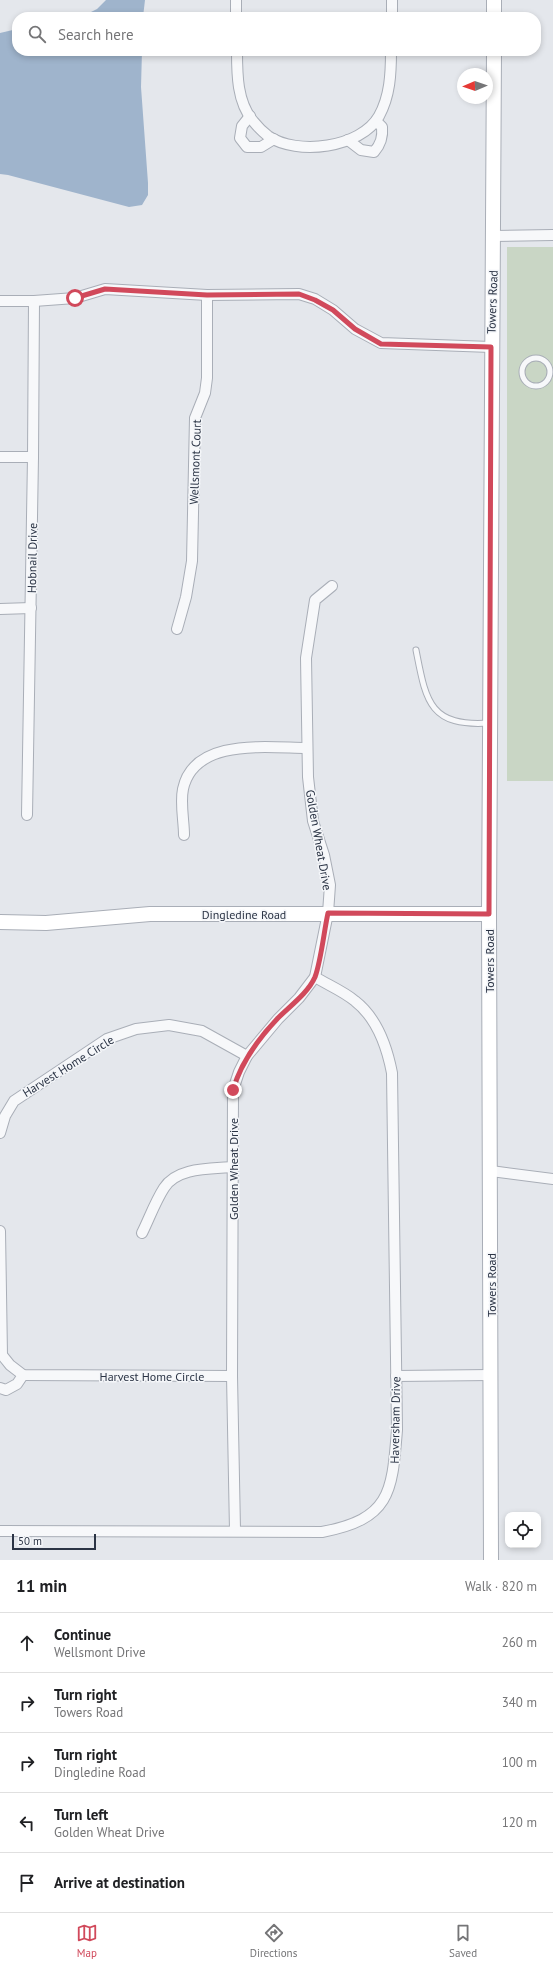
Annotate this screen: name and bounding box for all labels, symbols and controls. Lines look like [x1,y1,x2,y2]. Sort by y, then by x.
search box [12,12,541,56]
icon: search [26,23,48,45]
text: Search here [58,25,134,44]
north arrow [457,68,493,104]
street label: Towers Road [483,270,501,334]
route start [66,289,84,307]
street label: Wellsmont Court [186,419,204,505]
street label: Hobnail Drive [24,523,40,593]
street label: Golden Wheat Drive [303,788,335,892]
street label: Dingledine Road [202,907,286,922]
street label: Towers Road [482,929,497,993]
street label: Harvest Home Circle [20,1032,116,1100]
route end [224,1081,242,1099]
street label: Golden Wheat Drive [226,1118,241,1220]
street label: Towers Road [484,1253,499,1317]
street label: Harvest Home Circle [100,1369,204,1384]
street label: Haversham Drive [387,1376,403,1464]
map controls [505,1512,541,1548]
button: locate [505,1512,541,1548]
scale bar [12,1532,96,1551]
text: 50 m [18,1534,42,1548]
text: 11 min [16,1575,67,1597]
text: Walk · 820 m [465,1578,537,1595]
text: Continue [54,1625,111,1644]
icon: ahead [16,1632,38,1654]
text: 260 m [502,1634,537,1651]
text: Wellsmont Drive [54,1644,146,1661]
text: Turn right [54,1685,117,1704]
icon: right [16,1692,38,1714]
text: 340 m [502,1694,537,1711]
text: Towers Road [54,1704,123,1721]
text: Turn right [54,1745,117,1764]
icon: right [16,1752,38,1774]
text: 100 m [502,1754,537,1771]
text: Dingledine Road [54,1764,146,1781]
text: Turn left [54,1805,108,1824]
icon: left [16,1812,38,1834]
text: 120 m [502,1814,537,1831]
text: Golden Wheat Drive [54,1824,165,1841]
icon: arrive [16,1872,38,1894]
text: Arrive at destination [54,1873,185,1892]
tab: Map [76,1922,98,1960]
tab: Directions [250,1922,297,1960]
tab: Saved [449,1922,477,1960]

